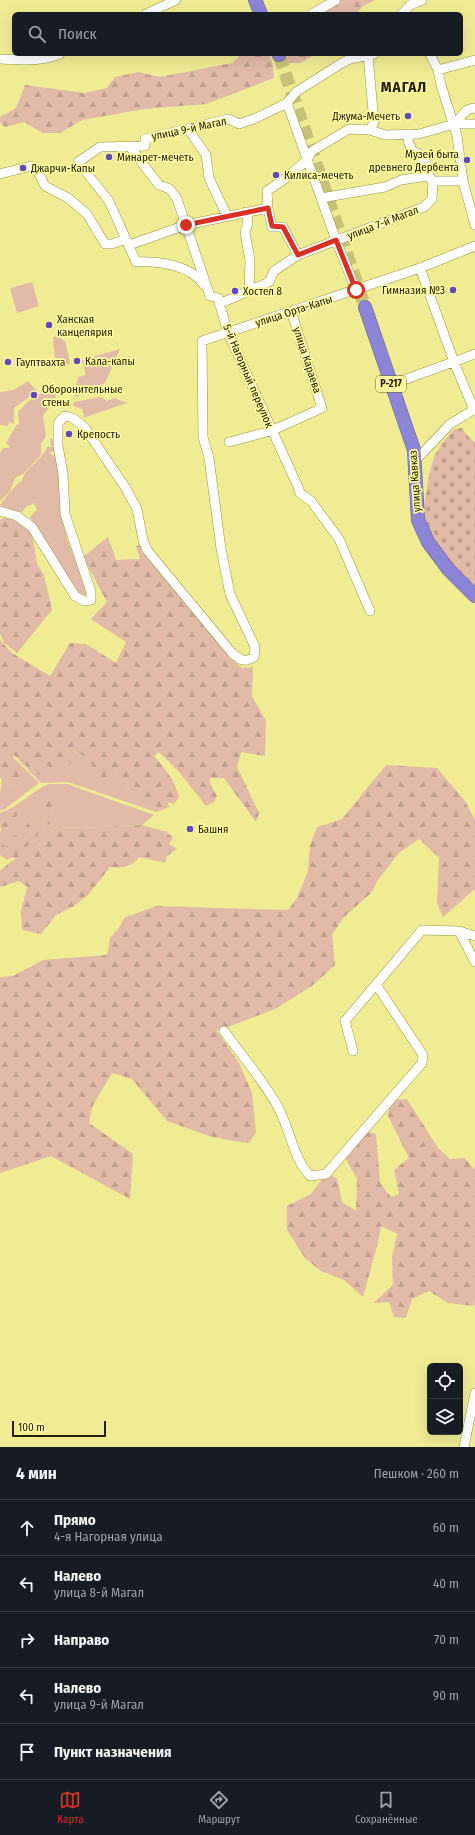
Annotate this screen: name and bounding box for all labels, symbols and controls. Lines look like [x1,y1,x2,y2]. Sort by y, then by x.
search box [12,12,463,56]
icon: search [26,23,48,45]
text: Поиск [58,25,96,43]
district label: МАГАЛ [381,78,427,96]
place label: Джума-Мечеть [332,110,400,123]
marker: Джума-Мечеть [403,111,413,121]
street label: улица 9-й Магал [150,115,228,143]
place label: Музей быта древнего Дербента [369,148,459,174]
place label: Минарет-мечеть [117,151,194,164]
marker: Минарет-мечеть [104,152,114,162]
marker: Музей быта древнего Дербента [462,155,472,165]
place label: Джарчи-Капы [30,162,95,175]
marker: Джарчи-Капы [18,163,28,173]
place label: Килиса-мечеть [284,169,354,182]
marker: Килиса-мечеть [271,170,281,180]
street label: улица 7-й Магал [346,203,420,243]
route end [177,216,195,234]
route start [347,281,365,299]
place label: Гимназия №3 [382,284,445,297]
place label: Хостел 8 [243,285,282,298]
marker: Гимназия №3 [448,285,458,295]
marker: Хостел 8 [230,286,240,296]
street label: улица Орта-Капы [254,292,334,330]
place label: Ханская канцелярия [57,313,113,339]
marker: Ханская канцелярия [44,320,54,330]
street label: 5-й Нагорный переулок [220,322,276,430]
street label: улица Караева [290,325,324,395]
place label: Кала-капы [85,355,135,368]
place label: Гауптвахта [16,356,66,369]
marker: Кала-капы [72,356,82,366]
marker: Гауптвахта [3,357,13,367]
road number: Р-217 [376,376,406,392]
place label: Оборонительные стены [42,383,123,409]
marker: Оборонительные стены [29,390,39,400]
place label: Крепость [77,428,120,441]
marker: Крепость [64,429,74,439]
street label: улица Кавказ [406,449,424,512]
place label: Башня [198,823,228,836]
marker: Башня [185,824,195,834]
map controls [427,1363,463,1435]
button: locate [427,1363,463,1399]
button: layers [427,1399,463,1435]
scale bar [12,1419,106,1438]
text: 100 m [18,1421,45,1434]
text: 4 мин [16,1463,57,1484]
text: Пешком · 260 m [374,1466,459,1481]
text: Прямо [54,1511,96,1529]
icon: ahead [16,1517,38,1539]
text: 60 m [433,1520,459,1535]
text: 4-я Нагорная улица [54,1529,163,1544]
text: Налево [54,1567,101,1585]
icon: left [16,1573,38,1595]
text: 40 m [433,1576,459,1591]
text: улица 8-й Магал [54,1585,144,1600]
icon: right [16,1629,38,1651]
text: Направо [54,1631,109,1649]
text: 70 m [434,1632,459,1647]
text: Налево [54,1679,101,1697]
icon: left [16,1685,38,1707]
text: 90 m [433,1688,459,1703]
text: улица 9-й Магал [54,1697,144,1712]
icon: arrive [16,1741,38,1763]
text: Пункт назначения [54,1743,172,1761]
tab: Карта [57,1789,84,1826]
tab: Маршрут [198,1789,240,1826]
tab: Сохранённые [355,1789,418,1826]

